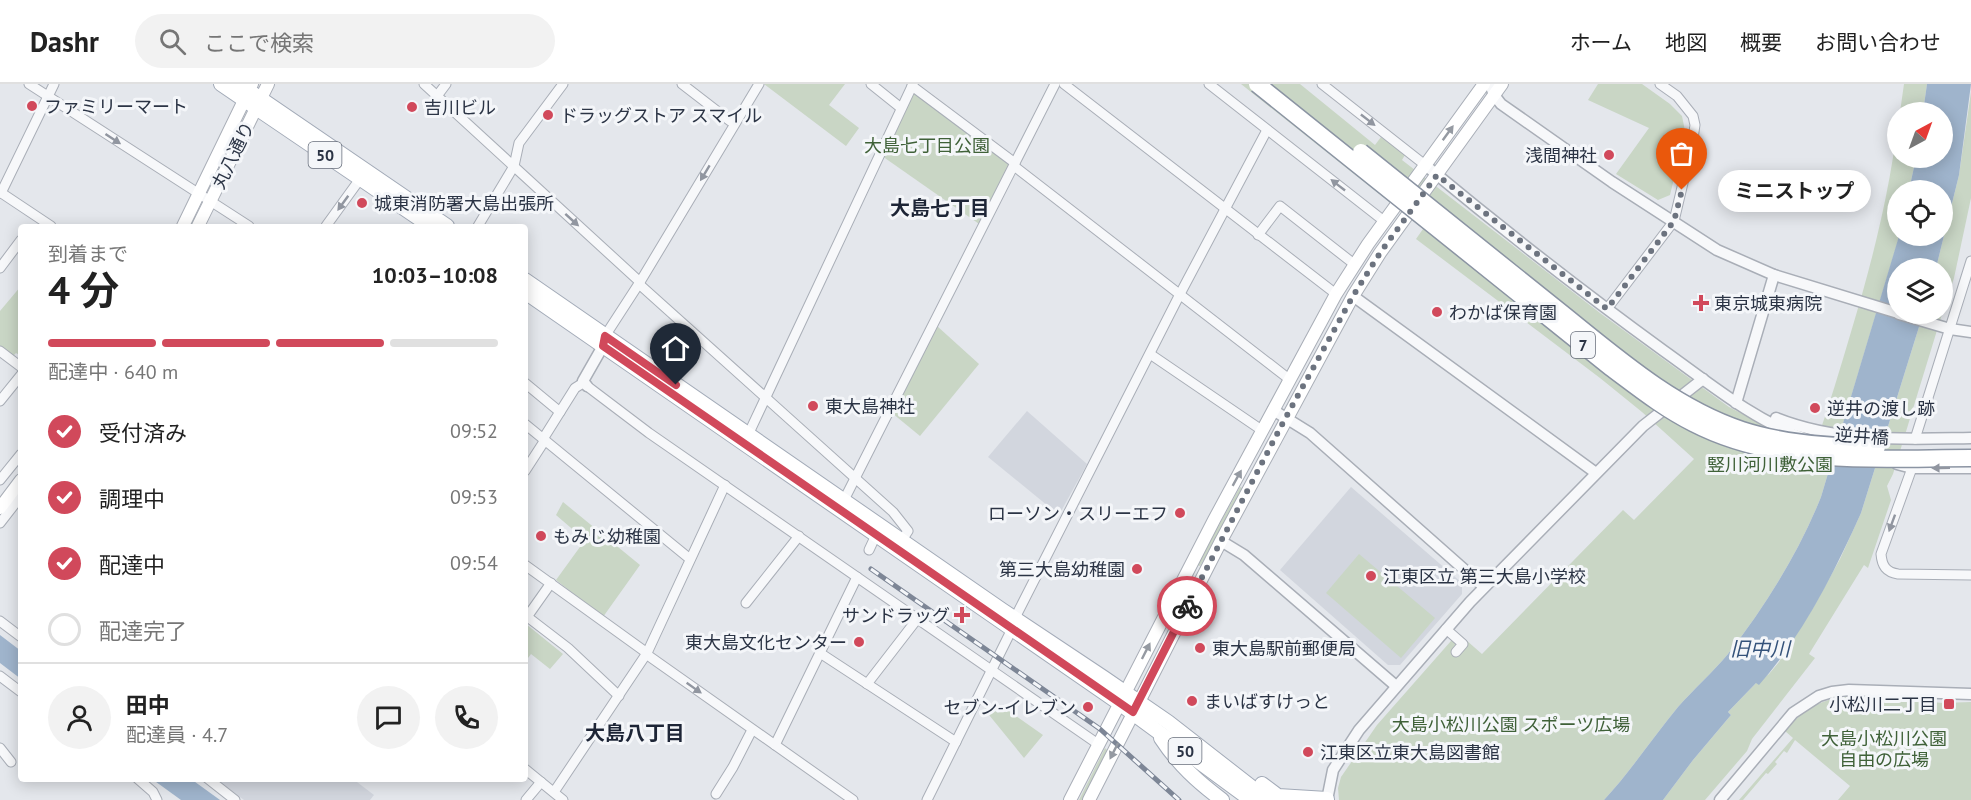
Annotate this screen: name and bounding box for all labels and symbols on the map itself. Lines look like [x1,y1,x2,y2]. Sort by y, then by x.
place label: ファミリーマート [44,95,188,118]
place label: 吉川ビル [424,96,496,119]
marker: ファミリーマート [25,99,39,113]
marker: 吉川ビル [405,100,419,114]
north arrow [1887,102,1953,168]
place label: ドラッグストア スマイル [560,104,762,127]
marker: ドラッグストア スマイル [541,108,555,122]
one-way arrow [1360,114,1376,127]
street label: 丸八通り [207,118,259,192]
one-way arrow [1442,126,1454,142]
pin [1656,128,1707,190]
one-way arrow [105,133,121,145]
park label: 大島七丁目公園 [864,134,990,157]
road number: 50 [308,142,342,168]
place label: 浅間神社 [1525,144,1597,167]
marker: 浅間神社 [1602,148,1616,162]
one-way arrow [699,165,710,181]
callout: ミニストップ [1718,169,1871,211]
one-way arrow [1330,178,1346,191]
place label: 城東消防署大島出張所 [374,192,554,215]
one-way arrow [337,194,349,210]
district label: 大島七丁目 [890,195,990,221]
marker: 城東消防署大島出張所 [355,196,369,210]
one-way arrow [565,213,580,227]
place label: 東京城東病院 [1714,292,1822,315]
marker: 東京城東病院 [1692,294,1710,312]
place label: わかば保育園 [1449,301,1557,324]
marker: わかば保育園 [1430,305,1444,319]
pin [650,323,701,385]
road number: 7 [1571,332,1595,358]
place label: 東大島神社 [825,395,915,418]
place label: 逆井の渡し跡 [1827,397,1935,420]
marker: 東大島神社 [806,399,820,413]
marker: 逆井の渡し跡 [1808,401,1822,415]
street label: 逆井橋 [1834,423,1890,449]
park label: 竪川河川敷公園 [1707,453,1833,476]
one-way arrow [1932,464,1951,473]
one-way arrow [1232,469,1242,486]
place label: ローソン・スリーエフ [988,502,1168,525]
marker: ローソン・スリーエフ [1173,506,1187,520]
one-way arrow [1887,514,1897,532]
place label: もみじ幼稚園 [553,525,661,548]
marker: もみじ幼稚園 [534,529,548,543]
place label: 第三大島幼稚園 [999,558,1125,581]
marker: 第三大島幼稚園 [1130,562,1144,576]
place label: 江東区立 第三大島小学校 [1383,565,1586,588]
marker: 江東区立 第三大島小学校 [1364,569,1378,583]
courier [1157,576,1217,636]
place label: サンドラッグ [842,604,950,627]
marker: サンドラッグ [955,608,969,622]
place label: 東大島文化センター [685,631,847,654]
marker: 東大島文化センター [852,635,866,649]
water label: 旧中川 [1730,636,1792,662]
place label: 東大島駅前郵便局 [1212,637,1356,660]
marker: 東大島駅前郵便局 [1193,641,1207,655]
one-way arrow [1142,642,1151,659]
one-way arrow [686,682,702,693]
place label: まいばすけっと [1204,690,1330,713]
place label: 小松川二丁目 [1829,693,1937,716]
marker: まいばすけっと [1185,694,1199,708]
place label: セブン-イレブン [944,696,1076,719]
marker: 小松川二丁目 [1942,697,1956,711]
marker: セブン-イレブン [1081,700,1095,714]
park label: 大島小松川公園 スポーツ広場 [1392,713,1630,736]
district label: 大島八丁目 [585,720,685,746]
park label: 大島小松川公園 自由の広場 [1821,727,1947,771]
road number: 50 [1168,738,1202,764]
place label: 江東区立東大島図書館 [1320,741,1500,764]
one-way arrow [1109,742,1118,759]
marker: 江東区立東大島図書館 [1301,745,1315,759]

